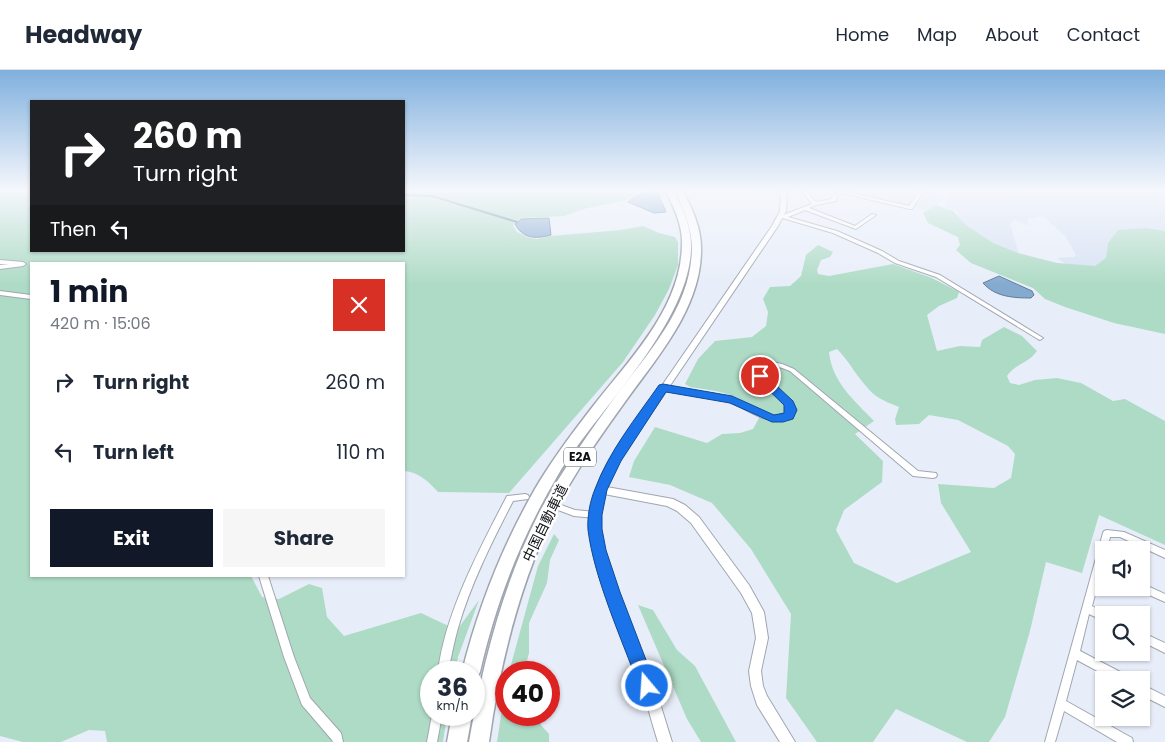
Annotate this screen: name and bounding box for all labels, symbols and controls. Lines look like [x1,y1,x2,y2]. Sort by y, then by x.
text: Headway [25,18,142,51]
text: Home [835,22,889,47]
text: Map [917,22,957,47]
text: About [985,22,1039,47]
text: Contact [1067,22,1140,47]
text: 260 m [133,111,243,160]
icon: right [50,120,115,185]
text: Turn right [133,158,238,189]
icon: left [106,215,134,243]
text: Then [50,216,96,243]
text: 1 min [50,270,128,313]
button: close [333,279,385,331]
text: 420 m · 15:06 [50,312,151,335]
pin [739,355,781,397]
icon: arrive [746,362,774,390]
icon: right [50,368,78,396]
text: Turn right [93,369,189,396]
text: 260 m [325,369,385,396]
icon: left [50,438,78,466]
text: Turn left [93,439,174,466]
text: 110 m [336,439,385,466]
road number: E2A [564,448,596,467]
street label: 中国自動車道 [518,481,572,565]
button: Exit [50,509,213,567]
button: Share [223,509,385,567]
map controls [1095,541,1150,726]
button: sound [1095,541,1150,596]
button: search [1095,606,1150,661]
position arrow [620,659,672,711]
speed limit sign: 40 [495,661,560,726]
text: 36 [437,670,468,705]
button: layers [1095,671,1150,726]
text: km/h [437,697,468,714]

